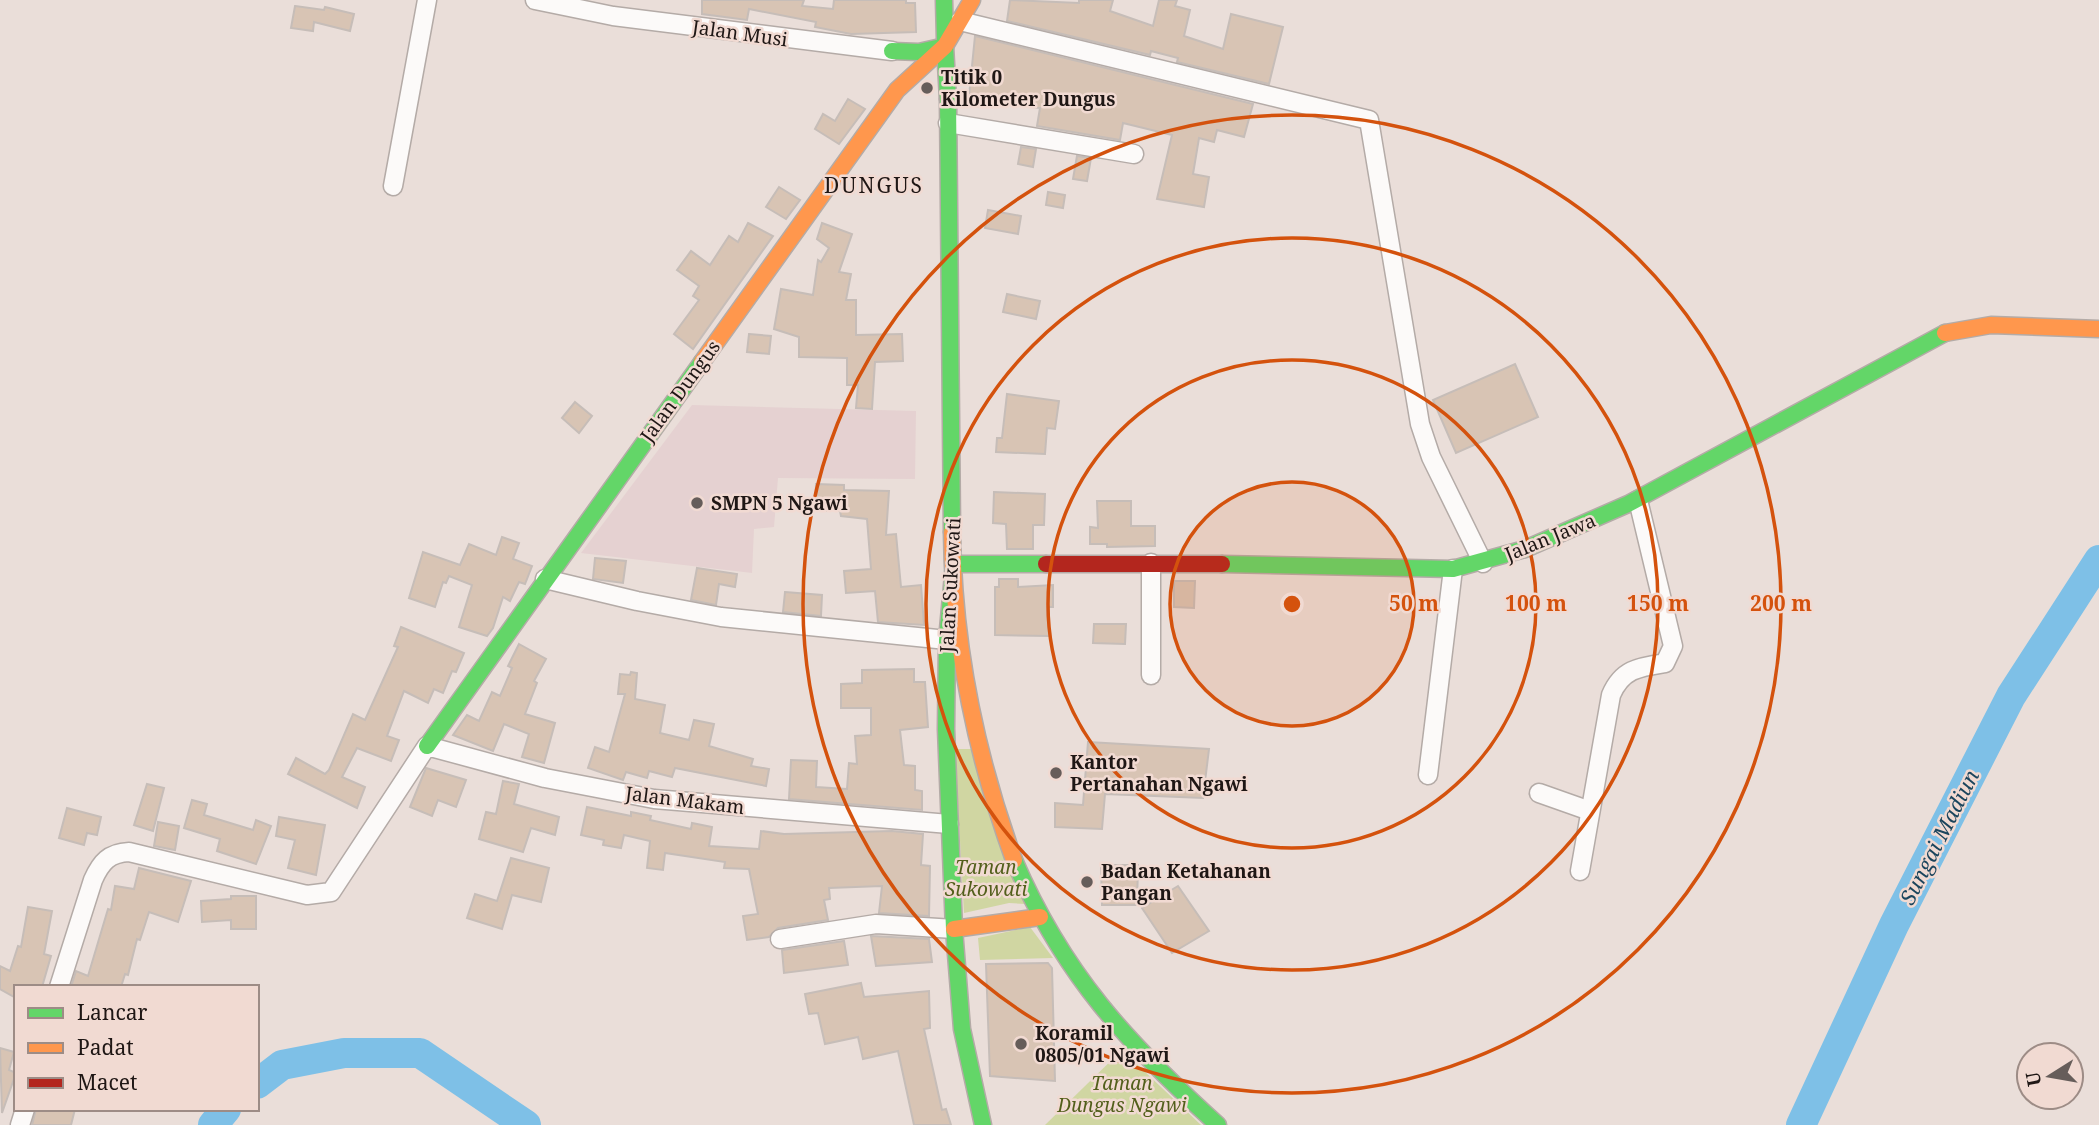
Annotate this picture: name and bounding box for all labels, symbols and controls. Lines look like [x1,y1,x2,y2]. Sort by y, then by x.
street label: Jalan Musi [690,13,789,53]
place label: Titik 0 Kilometer Dungus [941,64,1115,112]
marker: Titik 0 Kilometer Dungus [919,80,935,96]
district label: DUNGUS [824,171,924,199]
street label: Jalan Dungus [634,335,726,448]
place label: SMPN 5 Ngawi [711,490,848,516]
marker: SMPN 5 Ngawi [689,495,705,511]
street label: Jalan Jawa [1500,507,1599,567]
street label: Jalan Sukowati [933,517,967,654]
text: 50 m [1389,589,1439,617]
text: 100 m [1505,589,1567,617]
text: 150 m [1627,589,1689,617]
text: 200 m [1750,589,1812,617]
centre of rings [1280,592,1304,616]
place label: Kantor Pertanahan Ngawi [1070,749,1248,797]
water label: Sungai Madiun [1893,764,1985,909]
marker: Kantor Pertanahan Ngawi [1048,765,1064,781]
street label: Jalan Makam [623,780,746,820]
park label: Taman Sukowati [945,854,1027,902]
place label: Badan Ketahanan Pangan [1101,858,1271,906]
marker: Badan Ketahanan Pangan [1079,874,1095,890]
legend [14,985,259,1111]
text: Lancar [77,998,148,1026]
place label: Koramil 0805/01 Ngawi [1035,1020,1170,1068]
text: Padat [77,1033,134,1061]
marker: Koramil 0805/01 Ngawi [1013,1036,1029,1052]
north arrow [2015,1041,2085,1111]
text: Macet [77,1068,137,1096]
park label: Taman Dungus Ngawi [1056,1070,1187,1118]
text: U [2019,1070,2047,1089]

